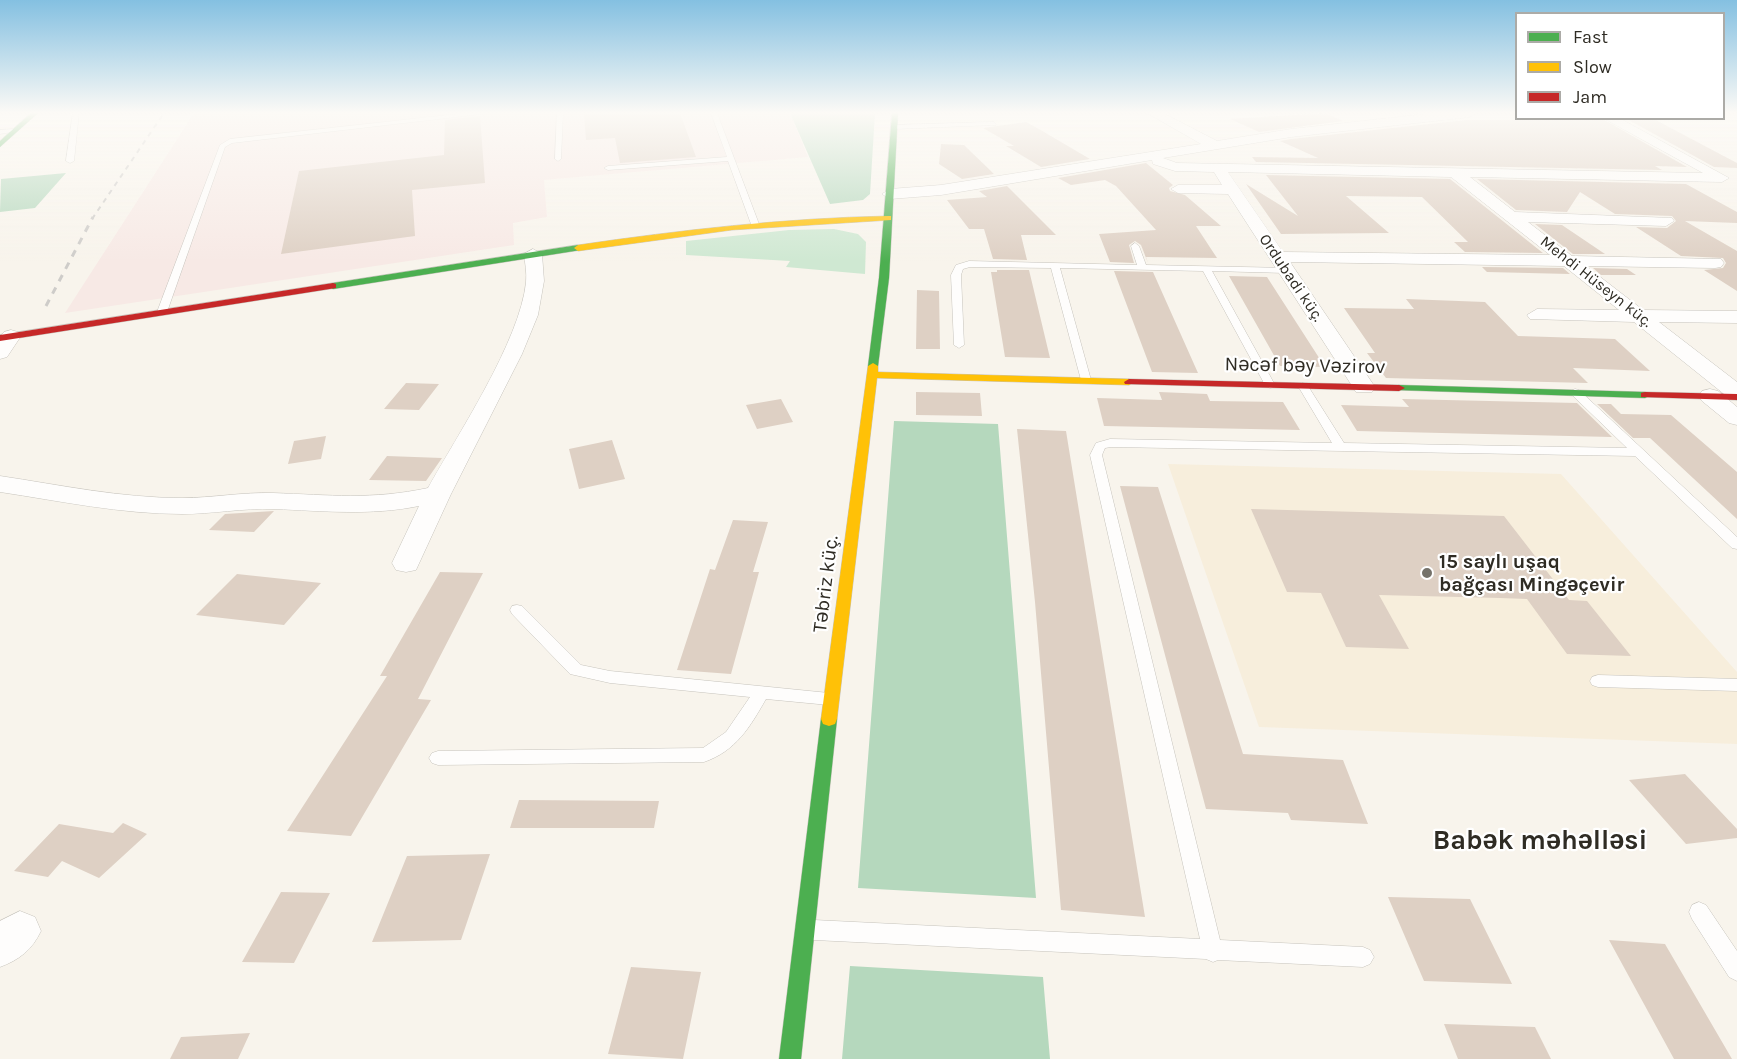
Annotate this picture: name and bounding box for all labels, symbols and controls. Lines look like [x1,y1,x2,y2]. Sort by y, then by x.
legend [1515,12,1725,120]
text: Fast [1573,26,1608,48]
text: Slow [1573,56,1612,78]
text: Jam [1573,86,1607,108]
street label: Ordubadi küç. [1255,231,1327,325]
street label: Mehdi Hüseyn küç. [1536,232,1656,332]
street label: Nəcəf bəy Vəzirov [1224,353,1386,379]
street label: Təbriz küç. [808,534,844,634]
place label: 15 saylı uşaq bağçası Mingəçevir [1439,550,1624,597]
marker: 15 saylı uşaq bağçası Mingəçevir [1420,566,1434,580]
district label: Babək məhəlləsi [1433,825,1647,857]

